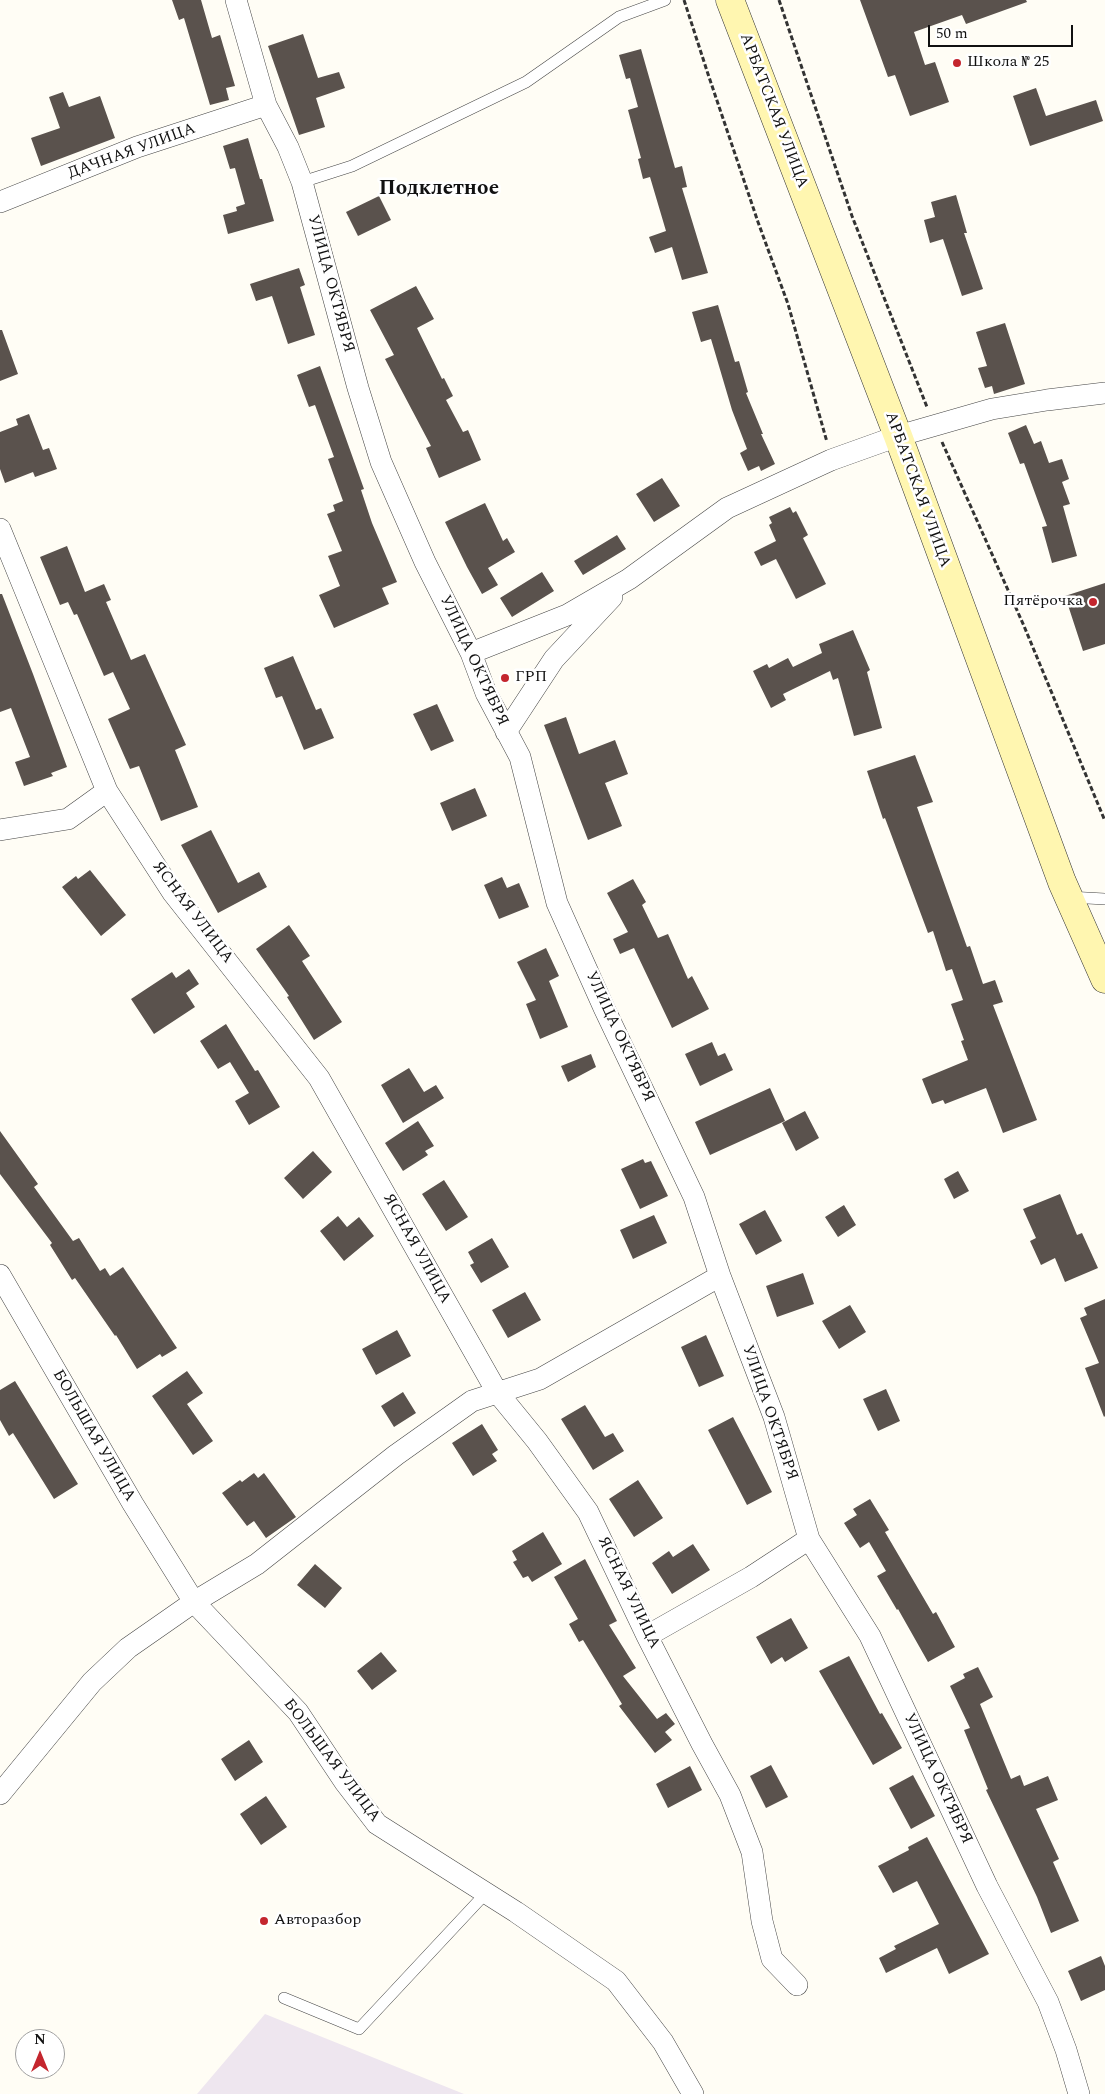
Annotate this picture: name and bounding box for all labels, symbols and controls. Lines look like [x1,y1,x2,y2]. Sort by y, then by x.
scale bar [930,15,1075,47]
text: 50 m [936,22,968,45]
street label: АРБАТСКАЯ УЛИЦА [735,31,811,191]
place label: Школа № 25 [967,53,1050,73]
marker: Школа № 25 [951,57,963,69]
street label: ДАЧНАЯ УЛИЦА [66,120,198,184]
district label: Подклетное [379,177,499,203]
street label: УЛИЦА ОКТЯБРЯ [302,213,358,355]
street label: АРБАТСКАЯ УЛИЦА [880,409,954,571]
place label: Пятёрочка [1003,592,1083,612]
street label: УЛИЦА ОКТЯБРЯ [434,593,512,729]
marker: Пятёрочка [1087,596,1099,608]
place label: ГРП [515,668,547,688]
marker: ГРП [499,672,511,684]
street label: ЯСНАЯ УЛИЦА [147,858,237,968]
street label: УЛИЦА ОКТЯБРЯ [580,969,658,1105]
street label: ЯСНАЯ УЛИЦА [378,1191,454,1307]
street label: УЛИЦА ОКТЯБРЯ [737,1343,801,1483]
street label: БОЛЬШАЯ УЛИЦА [47,1367,139,1505]
street label: ЯСНАЯ УЛИЦА [592,1534,664,1652]
street label: БОЛЬШАЯ УЛИЦА [278,1696,384,1826]
street label: УЛИЦА ОКТЯБРЯ [898,1711,976,1847]
place label: Авторазбор [274,1911,361,1931]
marker: Авторазбор [258,1915,270,1927]
north arrow [15,2029,65,2079]
text: N [34,2029,46,2050]

